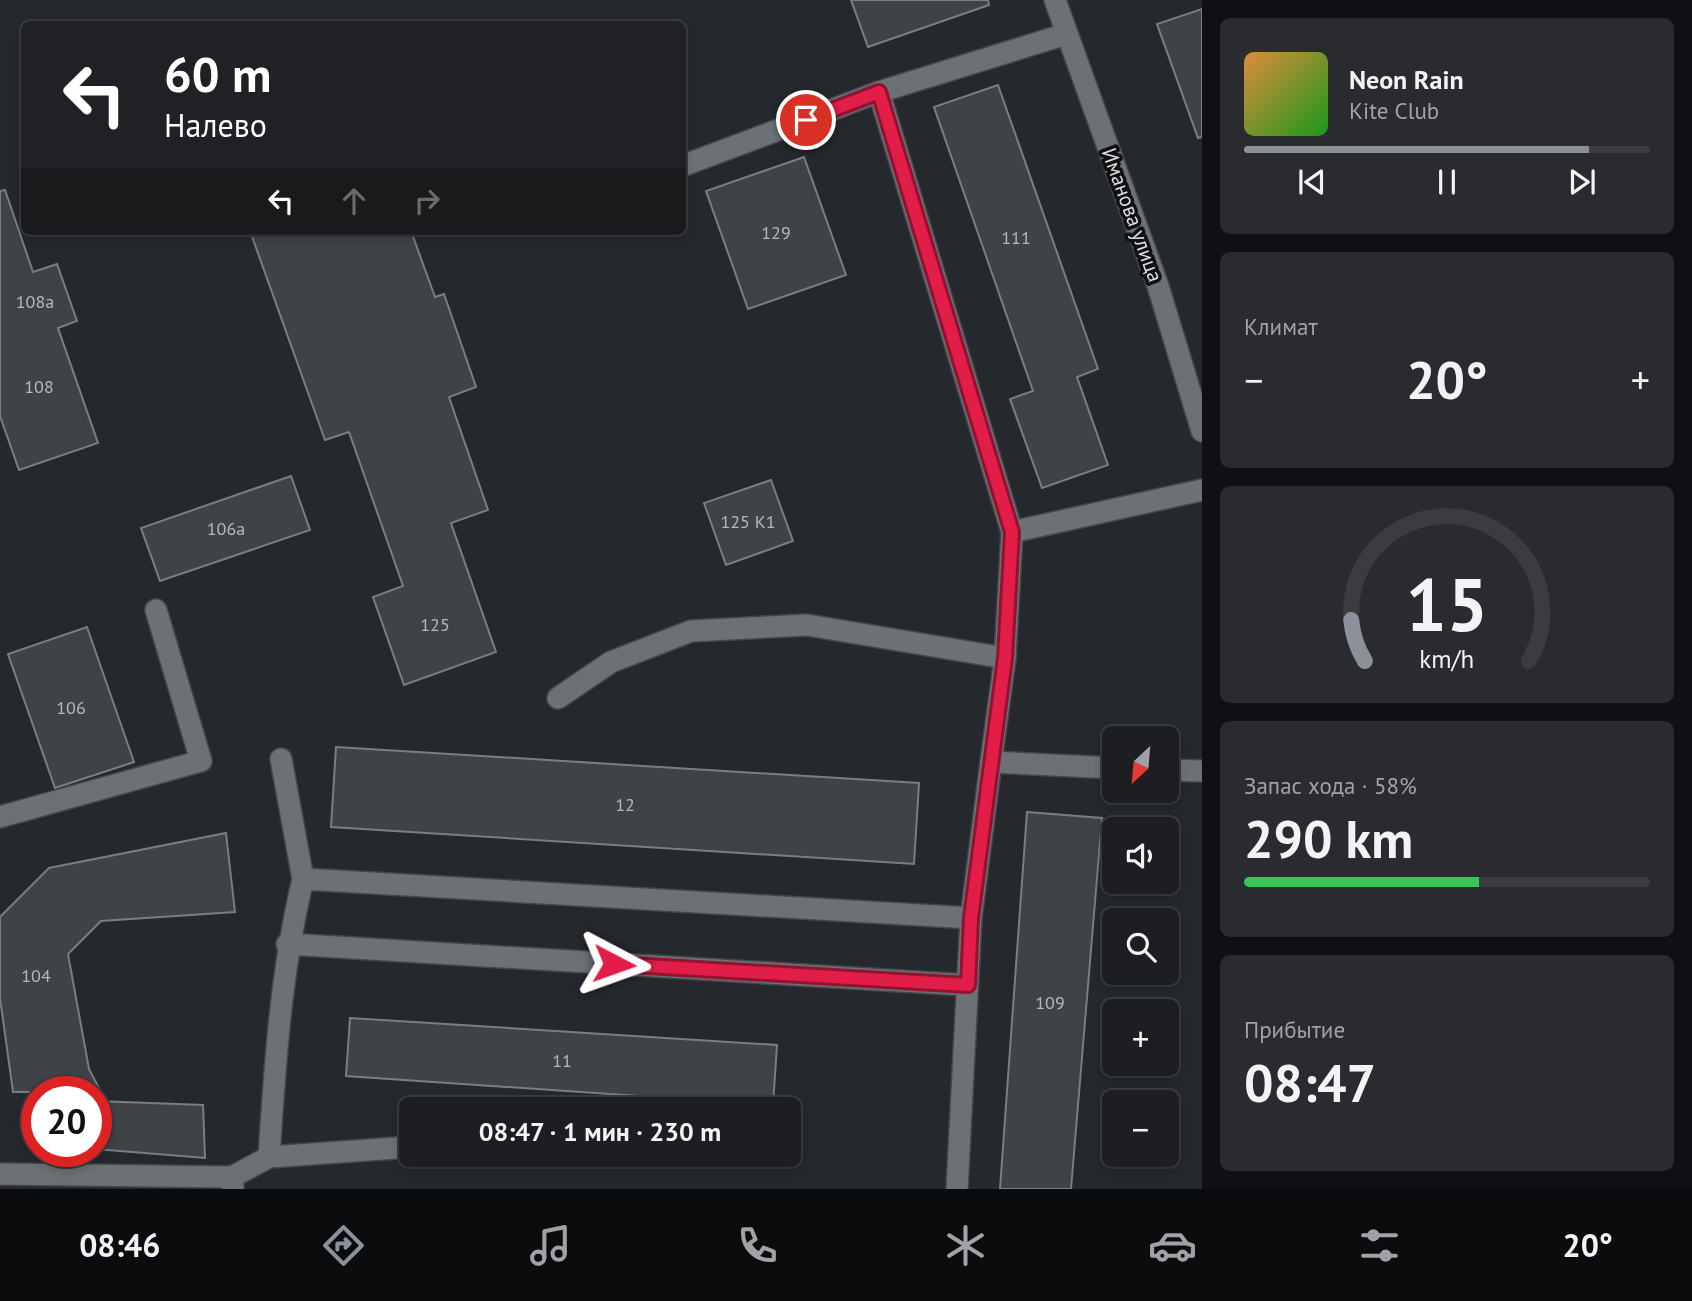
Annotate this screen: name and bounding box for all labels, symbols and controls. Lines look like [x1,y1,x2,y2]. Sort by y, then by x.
text: 60 m [164,42,271,106]
icon: left [49,49,140,140]
text: Neon Rain [1349,63,1464,96]
pin [776,90,836,150]
text: Kite Club [1349,96,1439,125]
icon: arrive [787,101,825,139]
text: Налево [164,104,267,146]
street label: Иманова улица [1096,144,1169,286]
icon: previous [1293,163,1331,201]
icon: pause [1428,163,1466,201]
icon: next [1563,163,1601,201]
icon: left [262,182,300,220]
icon: ahead [335,182,373,220]
icon: right [408,182,446,220]
house number: 129 [761,221,791,244]
house number: 111 [1001,226,1031,249]
house number: 108а [16,290,54,313]
text: Климат [1244,312,1318,341]
text: 20° [1406,346,1488,413]
text: − [1244,355,1263,404]
text: + [1631,355,1650,404]
house number: 108 [24,375,54,398]
house number: 125 К1 [720,510,776,533]
house number: 106а [207,517,245,540]
text: 15 [1406,557,1488,651]
house number: 125 [420,613,450,636]
text: km/h [1420,642,1474,674]
house number: 106 [56,696,86,719]
north arrow [1102,726,1180,803]
map controls [1102,726,1179,1167]
text: Запас хода · 58% [1244,771,1417,800]
house number: 12 [615,793,635,816]
text: 290 km [1244,805,1413,872]
button: sound [1102,817,1179,894]
button: search [1102,908,1179,985]
position arrow [577,927,651,1001]
house number: 104 [21,964,51,987]
house number: 109 [1035,991,1065,1014]
button: + [1102,999,1179,1076]
text: Прибытие [1244,1015,1345,1044]
house number: 11 [552,1049,572,1072]
text: 08:47 [1244,1049,1376,1116]
speed limit sign: 20 [21,1076,112,1167]
button: − [1102,1090,1179,1167]
text: 08:47 · 1 мин · 230 m [479,1115,721,1148]
icon: directions [319,1221,368,1270]
icon: music [526,1221,575,1270]
icon: phone [733,1221,782,1270]
icon: climate [941,1221,990,1270]
icon: car [1148,1221,1197,1270]
icon: filters [1355,1221,1404,1270]
text: 08:46 [79,1224,160,1266]
text: 20° [1563,1224,1613,1266]

